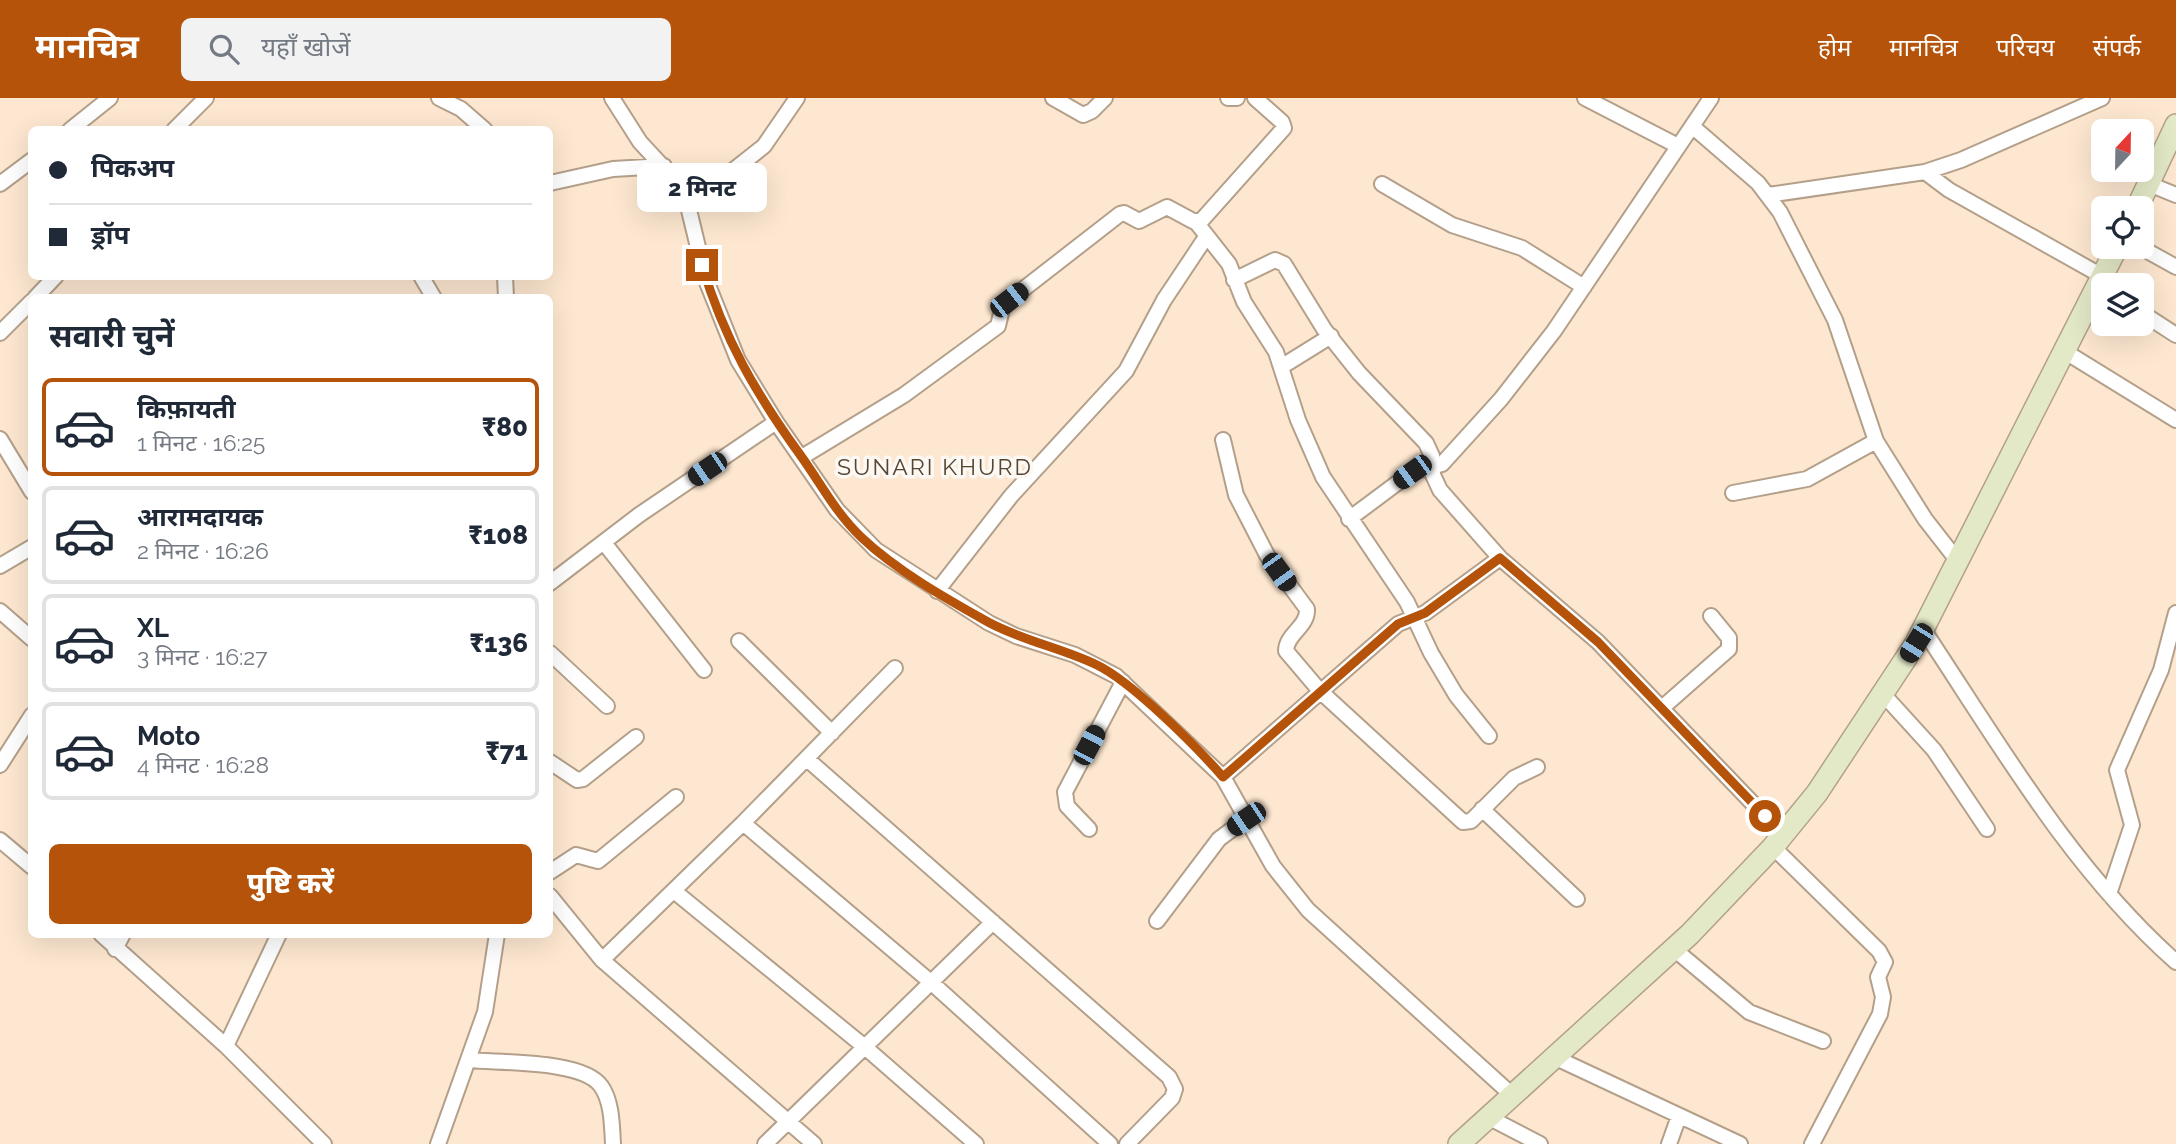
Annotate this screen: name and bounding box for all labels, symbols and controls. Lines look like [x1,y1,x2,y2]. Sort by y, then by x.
search box [181,18,671,81]
text: मानचित्र [35,27,139,66]
icon: search [205,30,243,68]
text: यहाँ खोजें [261,32,351,62]
text: होम [1818,33,1851,62]
text: मानचित्र [1889,33,1958,62]
text: परिचय [1996,33,2055,62]
text: संपर्क [2093,33,2141,62]
north arrow [2091,119,2154,182]
map controls [2091,119,2154,336]
text: पिकअप [91,153,174,183]
callout: 2 मिनट [637,164,767,212]
text: 2 मिनट [668,174,736,201]
button: locate [2091,196,2154,259]
text: ड्रॉप [91,220,129,250]
route end [686,249,718,281]
button: layers [2091,273,2154,336]
car [986,279,1033,321]
text: सवारी चुनें [49,317,174,354]
text: किफ़ायती [137,394,236,424]
icon: car [53,396,116,459]
text: ₹80 [482,412,528,442]
text: 1 मिनट · 16:25 [137,429,265,456]
car [684,449,731,489]
car [1389,451,1436,493]
district label: SUNARI KHURD [837,453,1033,480]
text: आरामदायक [137,502,263,532]
icon: car [53,504,116,567]
text: ₹108 [468,520,528,550]
text: 2 मिनट · 16:26 [137,537,269,564]
car [1259,549,1300,595]
icon: car [53,612,116,675]
text: XL [137,613,169,643]
car [1896,620,1937,666]
text: ₹136 [469,628,528,658]
text: 3 मिनट · 16:27 [137,643,268,670]
icon: car [53,720,116,783]
text: Moto [137,721,200,751]
car [1070,722,1109,768]
text: ₹71 [485,736,528,766]
text: 4 मिनट · 16:28 [137,751,269,778]
car [1223,799,1270,839]
route start [1749,800,1781,832]
button: पुष्टि करें [49,844,532,924]

